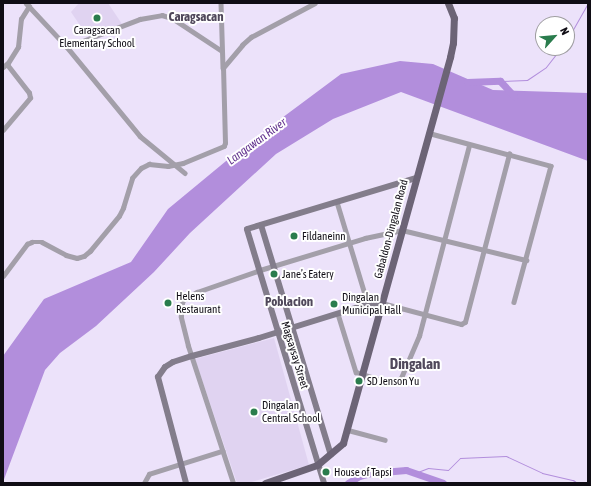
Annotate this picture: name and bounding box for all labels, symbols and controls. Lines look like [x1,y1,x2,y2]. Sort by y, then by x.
district label: Caragsacan [169,9,223,25]
marker: Caragsacan Elementary School [92,13,102,23]
north arrow [535,16,575,56]
place label: Caragsacan Elementary School [59,24,135,50]
text: N [558,25,572,37]
water label: Langawan River [225,116,289,168]
street label: Gabaldon-Dingalan Road [371,178,411,280]
place label: Fildaneinn [302,229,346,243]
marker: Fildaneinn [289,231,299,241]
place label: Jane’s Eatery [282,267,334,281]
marker: Jane’s Eatery [269,269,279,279]
place label: Helens Restaurant [176,290,221,316]
place label: Dingalan Municipal Hall [342,291,401,317]
district label: Poblacion [265,294,313,310]
marker: Helens Restaurant [163,298,173,308]
marker: Dingalan Municipal Hall [329,299,339,309]
street label: Magsaysay Street [278,320,312,390]
district label: Dingalan [390,355,440,373]
place label: SD Jenson Yu [367,374,419,388]
marker: SD Jenson Yu [354,376,364,386]
place label: Dingalan Central School [262,399,320,425]
marker: Dingalan Central School [249,407,259,417]
place label: House of Tapsi [334,465,392,479]
marker: House of Tapsi [321,467,331,477]

